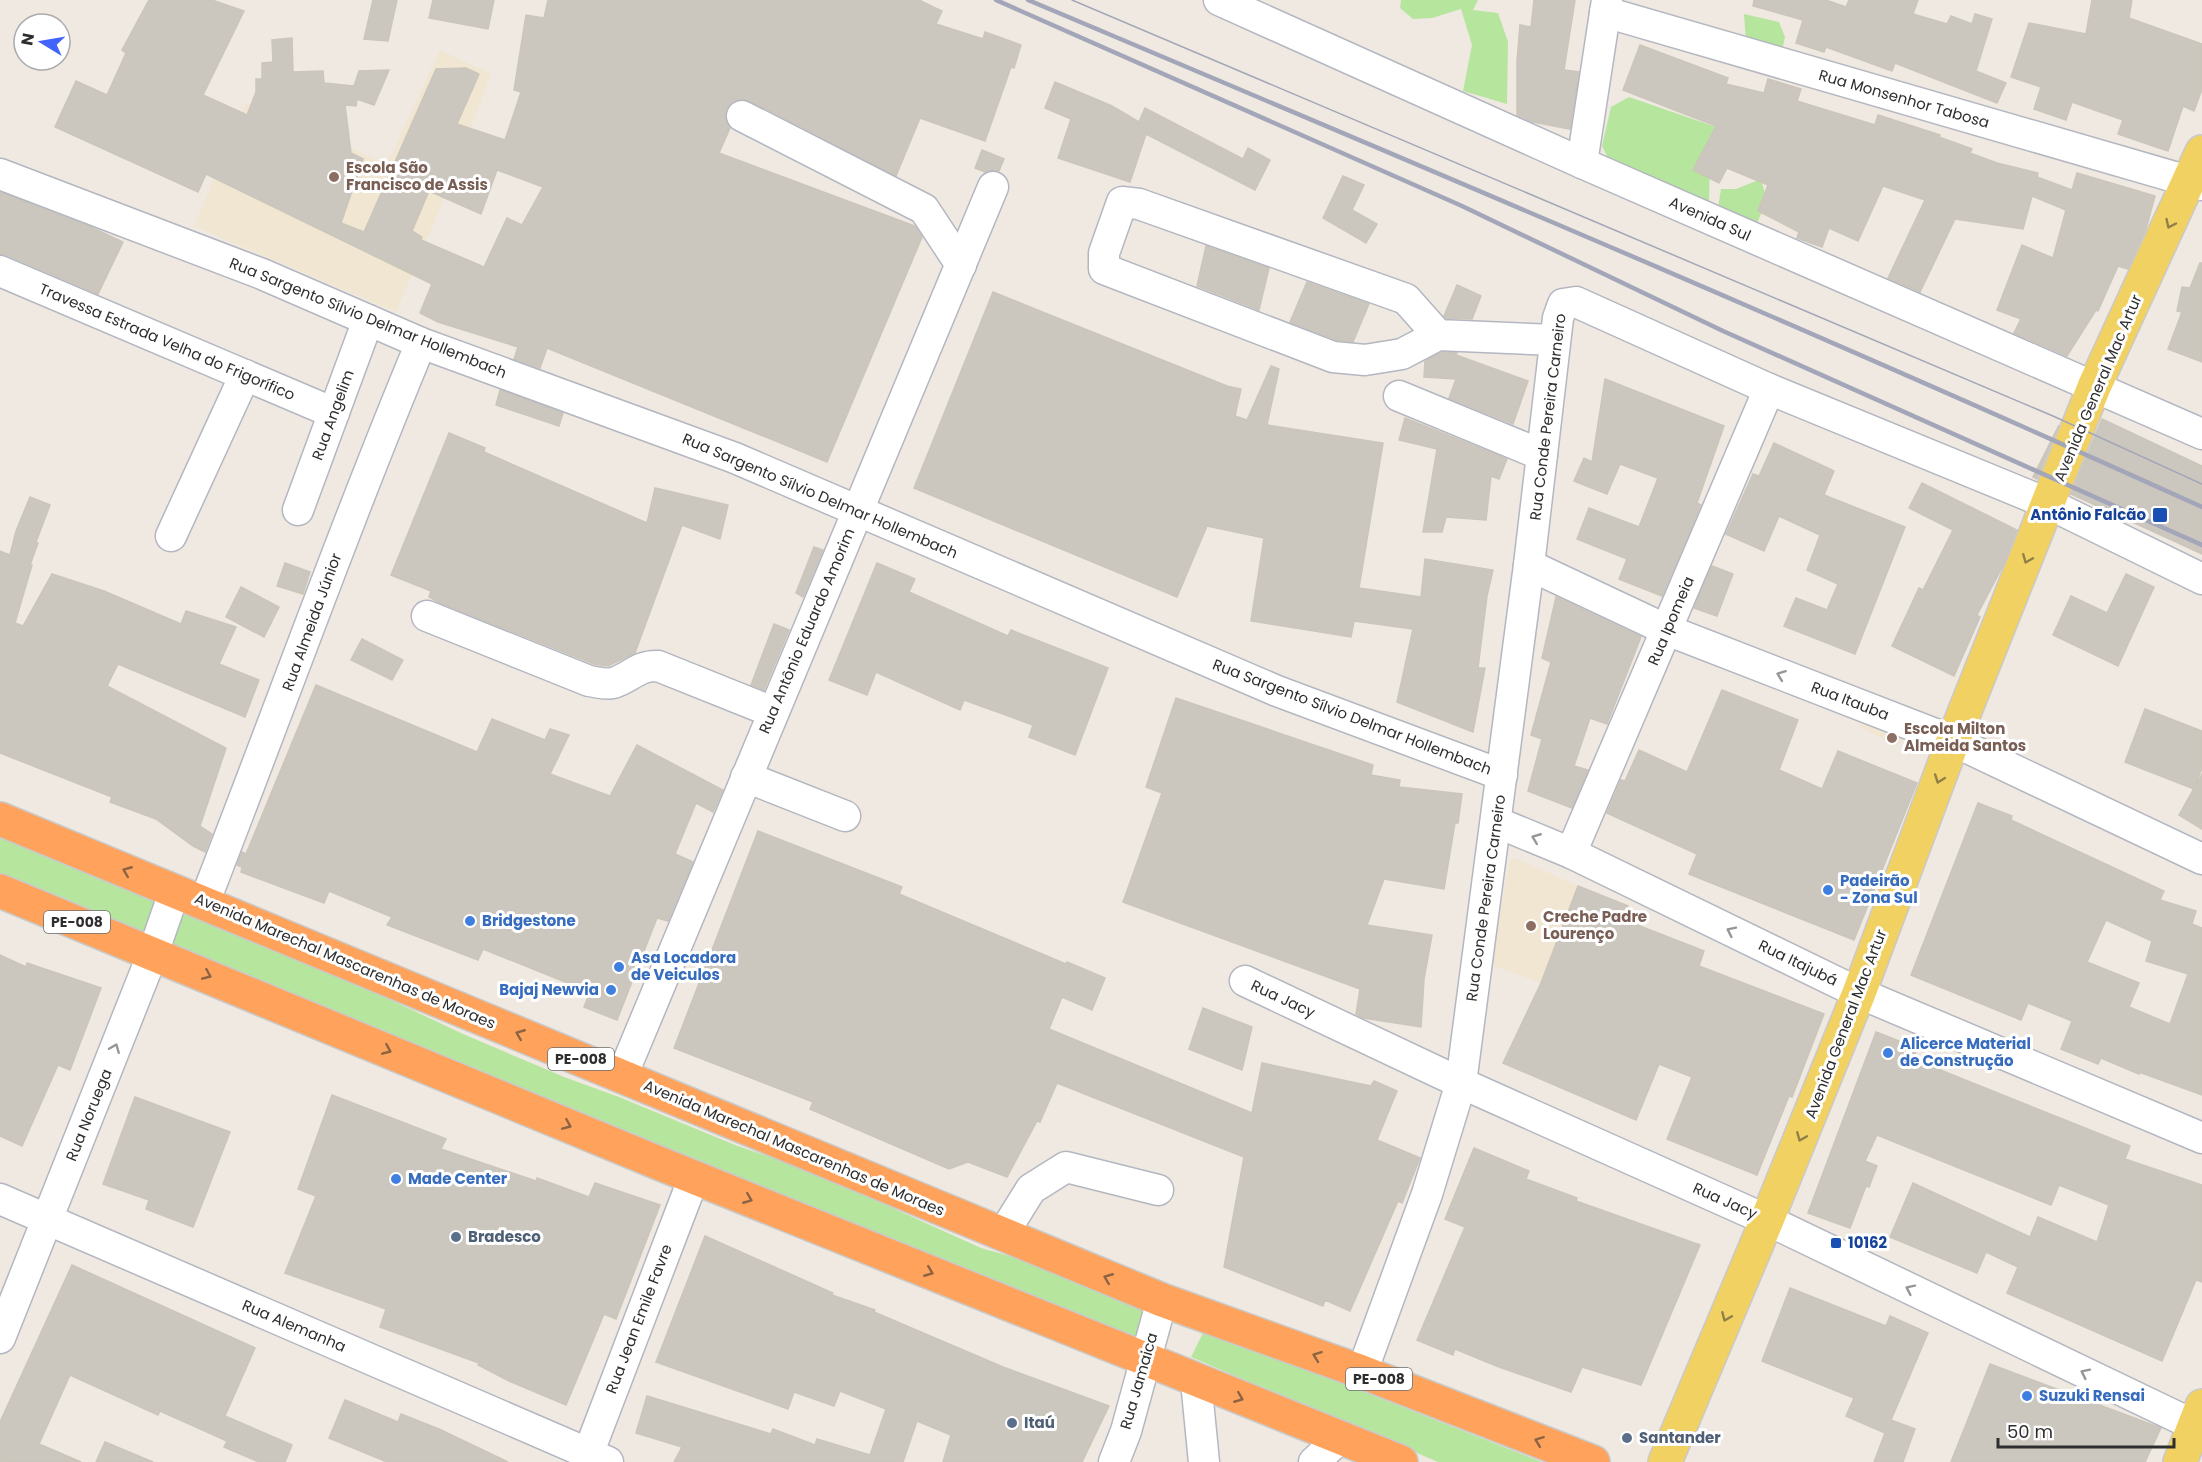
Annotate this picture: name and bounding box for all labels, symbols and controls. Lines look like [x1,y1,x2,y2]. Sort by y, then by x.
north arrow [12,12,72,72]
text: N [15,31,40,47]
street label: Rua Monsenhor Tabosa [1816,64,1992,133]
place label: Escola São Francisco de Assis [346,157,488,195]
marker: Escola São Francisco de Assis [327,170,341,184]
street label: Avenida Sul [1666,191,1754,246]
one-way arrow [2165,218,2177,229]
street label: Rua Sargento Sílvio Delmar Hollembach [226,252,510,383]
street label: Travessa Estrada Velha do Frigorífico [36,278,298,405]
street label: Avenida General Mac Artur [2049,291,2147,485]
street label: Rua Conde Pereira Carneiro [1524,312,1571,522]
street label: Rua Angelim [306,367,359,463]
street label: Rua Sargento Sílvio Delmar Hollembach [679,428,961,563]
place label: Antônio Falcão [2030,504,2146,525]
marker: Antônio Falcão [2151,506,2169,524]
street label: Rua Antônio Eduardo Amorim [754,525,859,737]
street label: Rua Almeida Júnior [277,550,346,694]
one-way arrow [2022,552,2034,563]
street label: Rua Ipomeia [1642,573,1699,669]
street label: Rua Sargento Sílvio Delmar Hollembach [1210,653,1495,780]
one-way arrow [1776,669,1787,682]
street label: Rua Itauba [1808,676,1892,725]
place label: Escola Milton Almeida Santos [1904,718,2026,756]
marker: Escola Milton Almeida Santos [1885,731,1899,745]
one-way arrow [1934,773,1947,784]
street label: Rua Conde Pereira Carneiro [1461,793,1510,1003]
one-way arrow [1532,833,1543,845]
one-way arrow [122,866,133,878]
place label: Padeirão - Zona Sul [1840,870,1918,908]
marker: Padeirão - Zona Sul [1821,883,1835,897]
street label: Avenida Marechal Mascarenhas de Moraes [192,887,499,1034]
place label: Creche Padre Lourenço [1543,906,1647,944]
place label: Bridgestone [482,910,576,931]
road number: PE-008 [44,911,110,933]
marker: Bridgestone [463,914,477,928]
marker: Creche Padre Lourenço [1524,919,1538,933]
street label: Avenida General Mac Artur [1800,926,1892,1122]
one-way arrow [1727,927,1738,938]
street label: Rua Itajubá [1755,934,1841,991]
place label: Asa Locadora de Veiculos [631,947,736,985]
marker: Asa Locadora de Veiculos [612,960,626,974]
one-way arrow [201,968,212,980]
street label: Rua Jacy [1248,975,1319,1023]
place label: Bajaj Newvia [499,979,599,1000]
marker: Bajaj Newvia [604,983,618,997]
one-way arrow [516,1029,527,1041]
place label: Alicerce Material de Construção [1900,1033,2031,1071]
one-way arrow [108,1043,121,1054]
one-way arrow [381,1043,392,1055]
marker: Alicerce Material de Construção [1881,1046,1895,1060]
road number: PE-008 [548,1048,614,1070]
street label: Rua Noruega [60,1066,117,1164]
street label: Avenida Marechal Mascarenhas de Moraes [641,1074,948,1221]
one-way arrow [561,1118,572,1130]
one-way arrow [1796,1131,1808,1142]
place label: Made Center [408,1168,508,1189]
marker: Made Center [389,1172,403,1186]
street label: Rua Jacy [1690,1177,1761,1224]
one-way arrow [742,1192,753,1204]
place label: Bradesco [468,1226,541,1247]
marker: Bradesco [449,1230,463,1244]
place label: 10162 [1848,1232,1888,1253]
marker: 10162 [1829,1236,1843,1250]
street label: Rua Jean Emile Favre [600,1241,677,1397]
one-way arrow [922,1265,933,1277]
one-way arrow [1103,1273,1114,1285]
one-way arrow [1905,1284,1916,1296]
street label: Rua Alemanha [239,1294,349,1357]
one-way arrow [1721,1311,1733,1322]
street label: Rua Jamaica [1115,1330,1162,1432]
one-way arrow [1313,1351,1324,1363]
road number: PE-008 [1346,1368,1412,1390]
one-way arrow [2081,1369,2092,1381]
place label: Suzuki Rensai [2039,1385,2145,1406]
marker: Suzuki Rensai [2020,1389,2034,1403]
one-way arrow [1233,1391,1244,1403]
scale bar [1998,1411,2174,1449]
place label: Itaú [1024,1412,1055,1433]
marker: Itaú [1005,1416,1019,1430]
text: 50 m [2007,1419,2053,1444]
place label: Santander [1639,1427,1721,1448]
marker: Santander [1620,1431,1634,1445]
one-way arrow [1534,1436,1545,1448]

